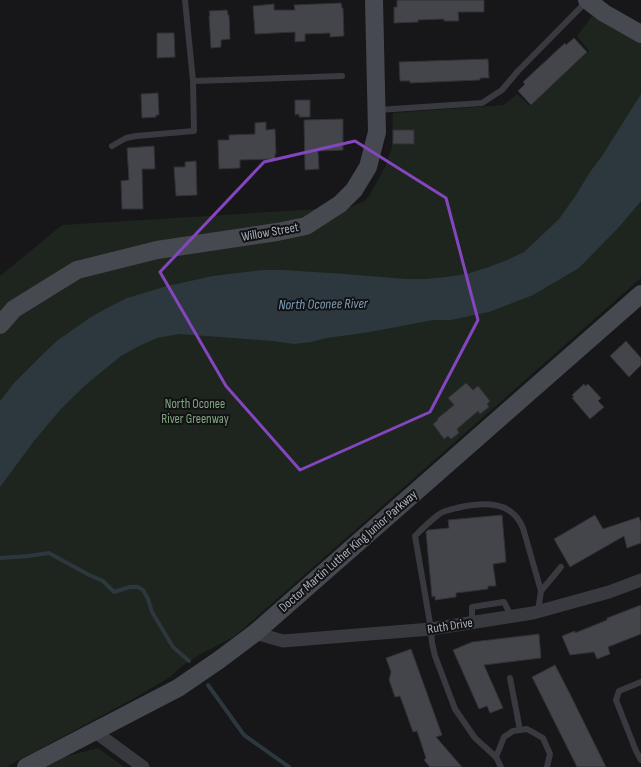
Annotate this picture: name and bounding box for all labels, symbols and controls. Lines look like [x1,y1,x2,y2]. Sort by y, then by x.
street label: Willow Street [240,219,300,245]
water label: North Oconee River [278,295,369,313]
park label: North Oconee River Greenway [161,396,229,427]
street label: Doctor Martin Luther King Junior Parkway [276,487,420,615]
street label: Ruth Drive [426,615,474,637]

